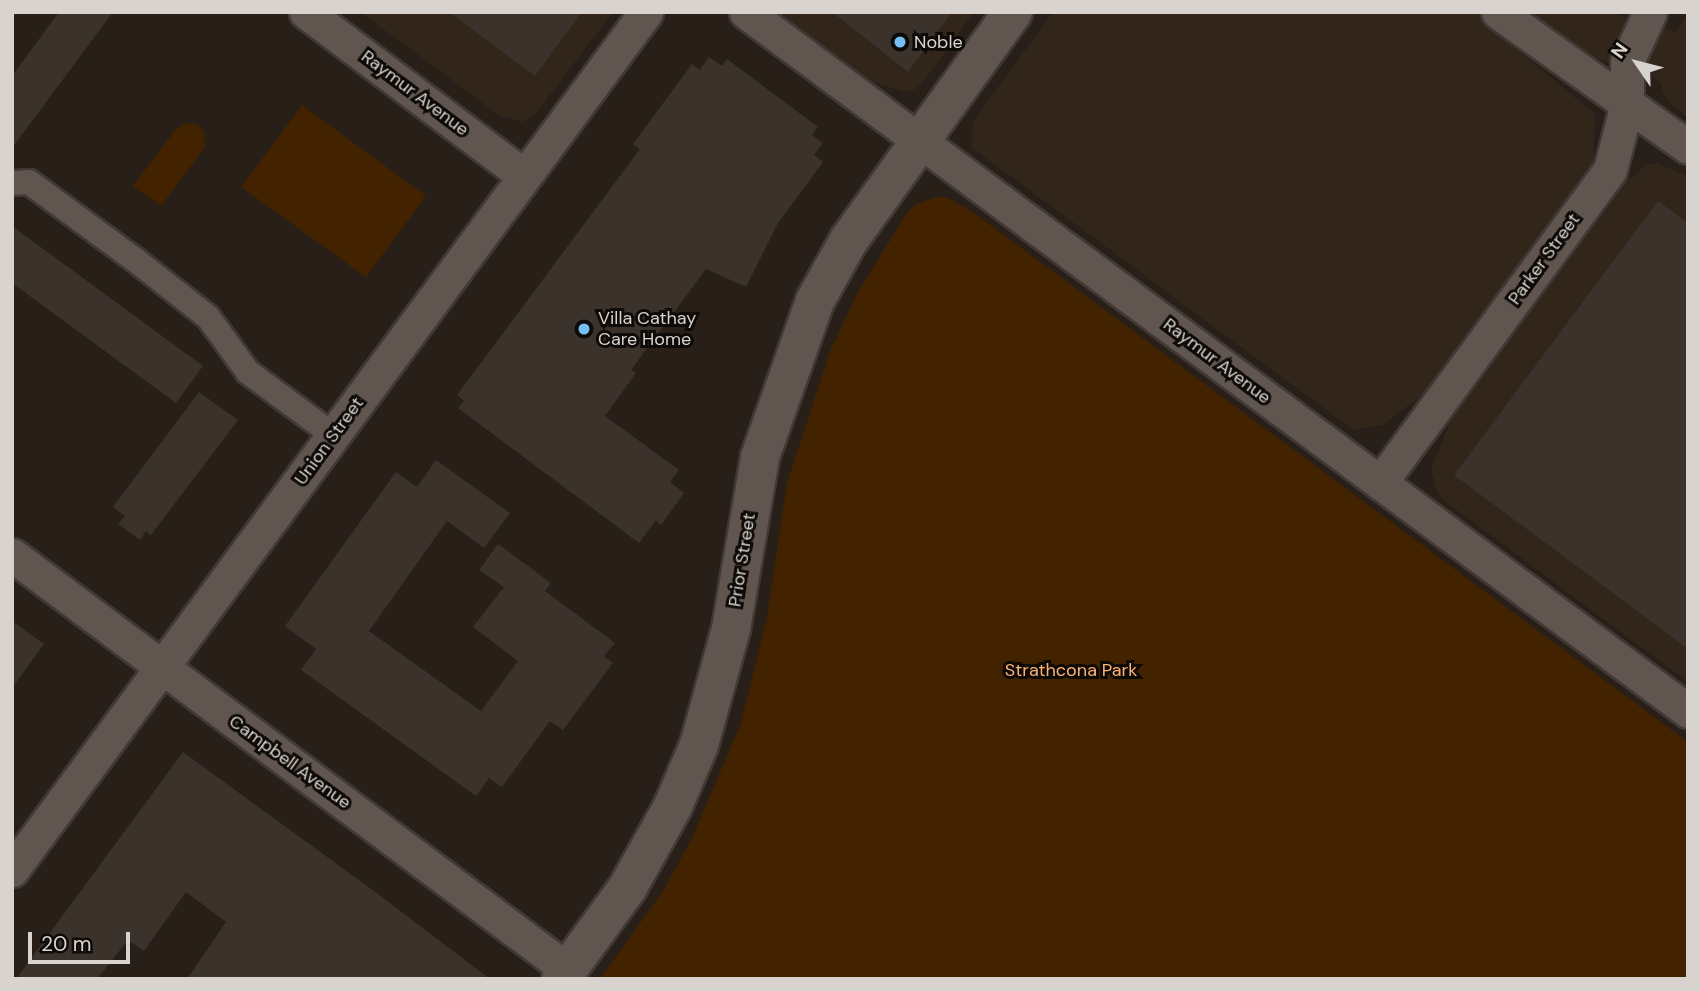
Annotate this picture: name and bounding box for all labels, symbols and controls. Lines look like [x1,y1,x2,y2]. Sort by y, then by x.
north arrow [1602,28,1672,98]
place label: Noble [914,31,963,53]
marker: Noble [892,34,908,50]
text: N [1605,38,1634,64]
street label: Raymur Avenue [357,46,473,140]
street label: Parker Street [1504,209,1584,309]
place label: Villa Cathay Care Home [598,308,696,350]
street label: Raymur Avenue [1159,314,1275,408]
marker: Villa Cathay Care Home [576,321,592,337]
street label: Union Street [290,393,368,489]
street label: Prior Street [724,512,760,608]
park label: Strathcona Park [1005,659,1137,681]
street label: Campbell Avenue [225,711,355,813]
scale bar [32,918,133,962]
text: 20 m [41,930,92,958]

